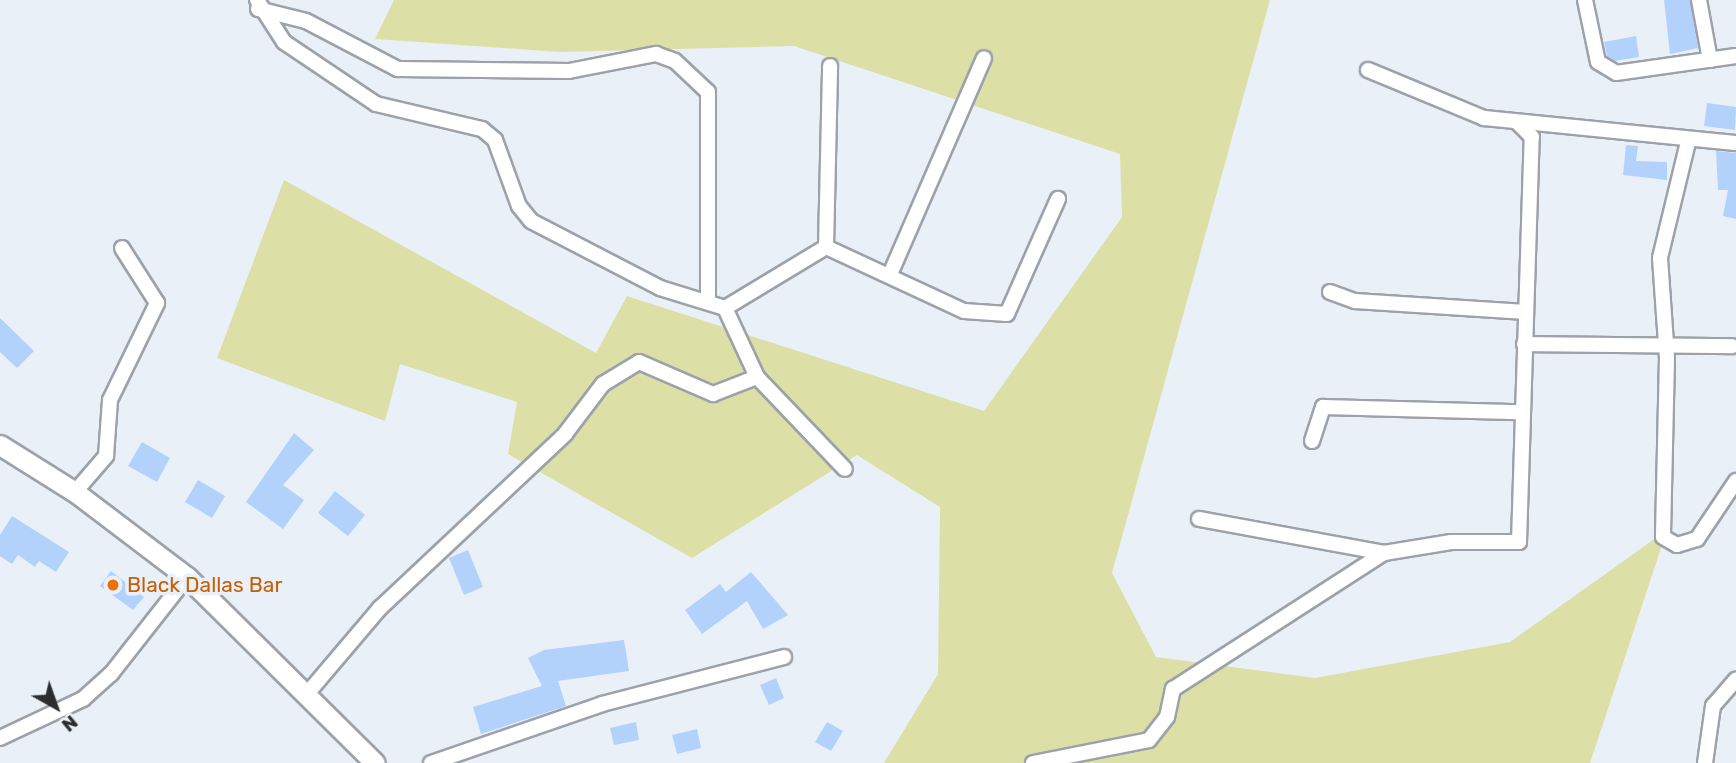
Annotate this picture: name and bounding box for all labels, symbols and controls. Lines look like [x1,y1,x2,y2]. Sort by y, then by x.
place label: Black Dallas Bar [127,572,283,598]
marker: Black Dallas Bar [105,577,121,593]
north arrow [21,672,91,742]
text: N [57,710,82,737]

